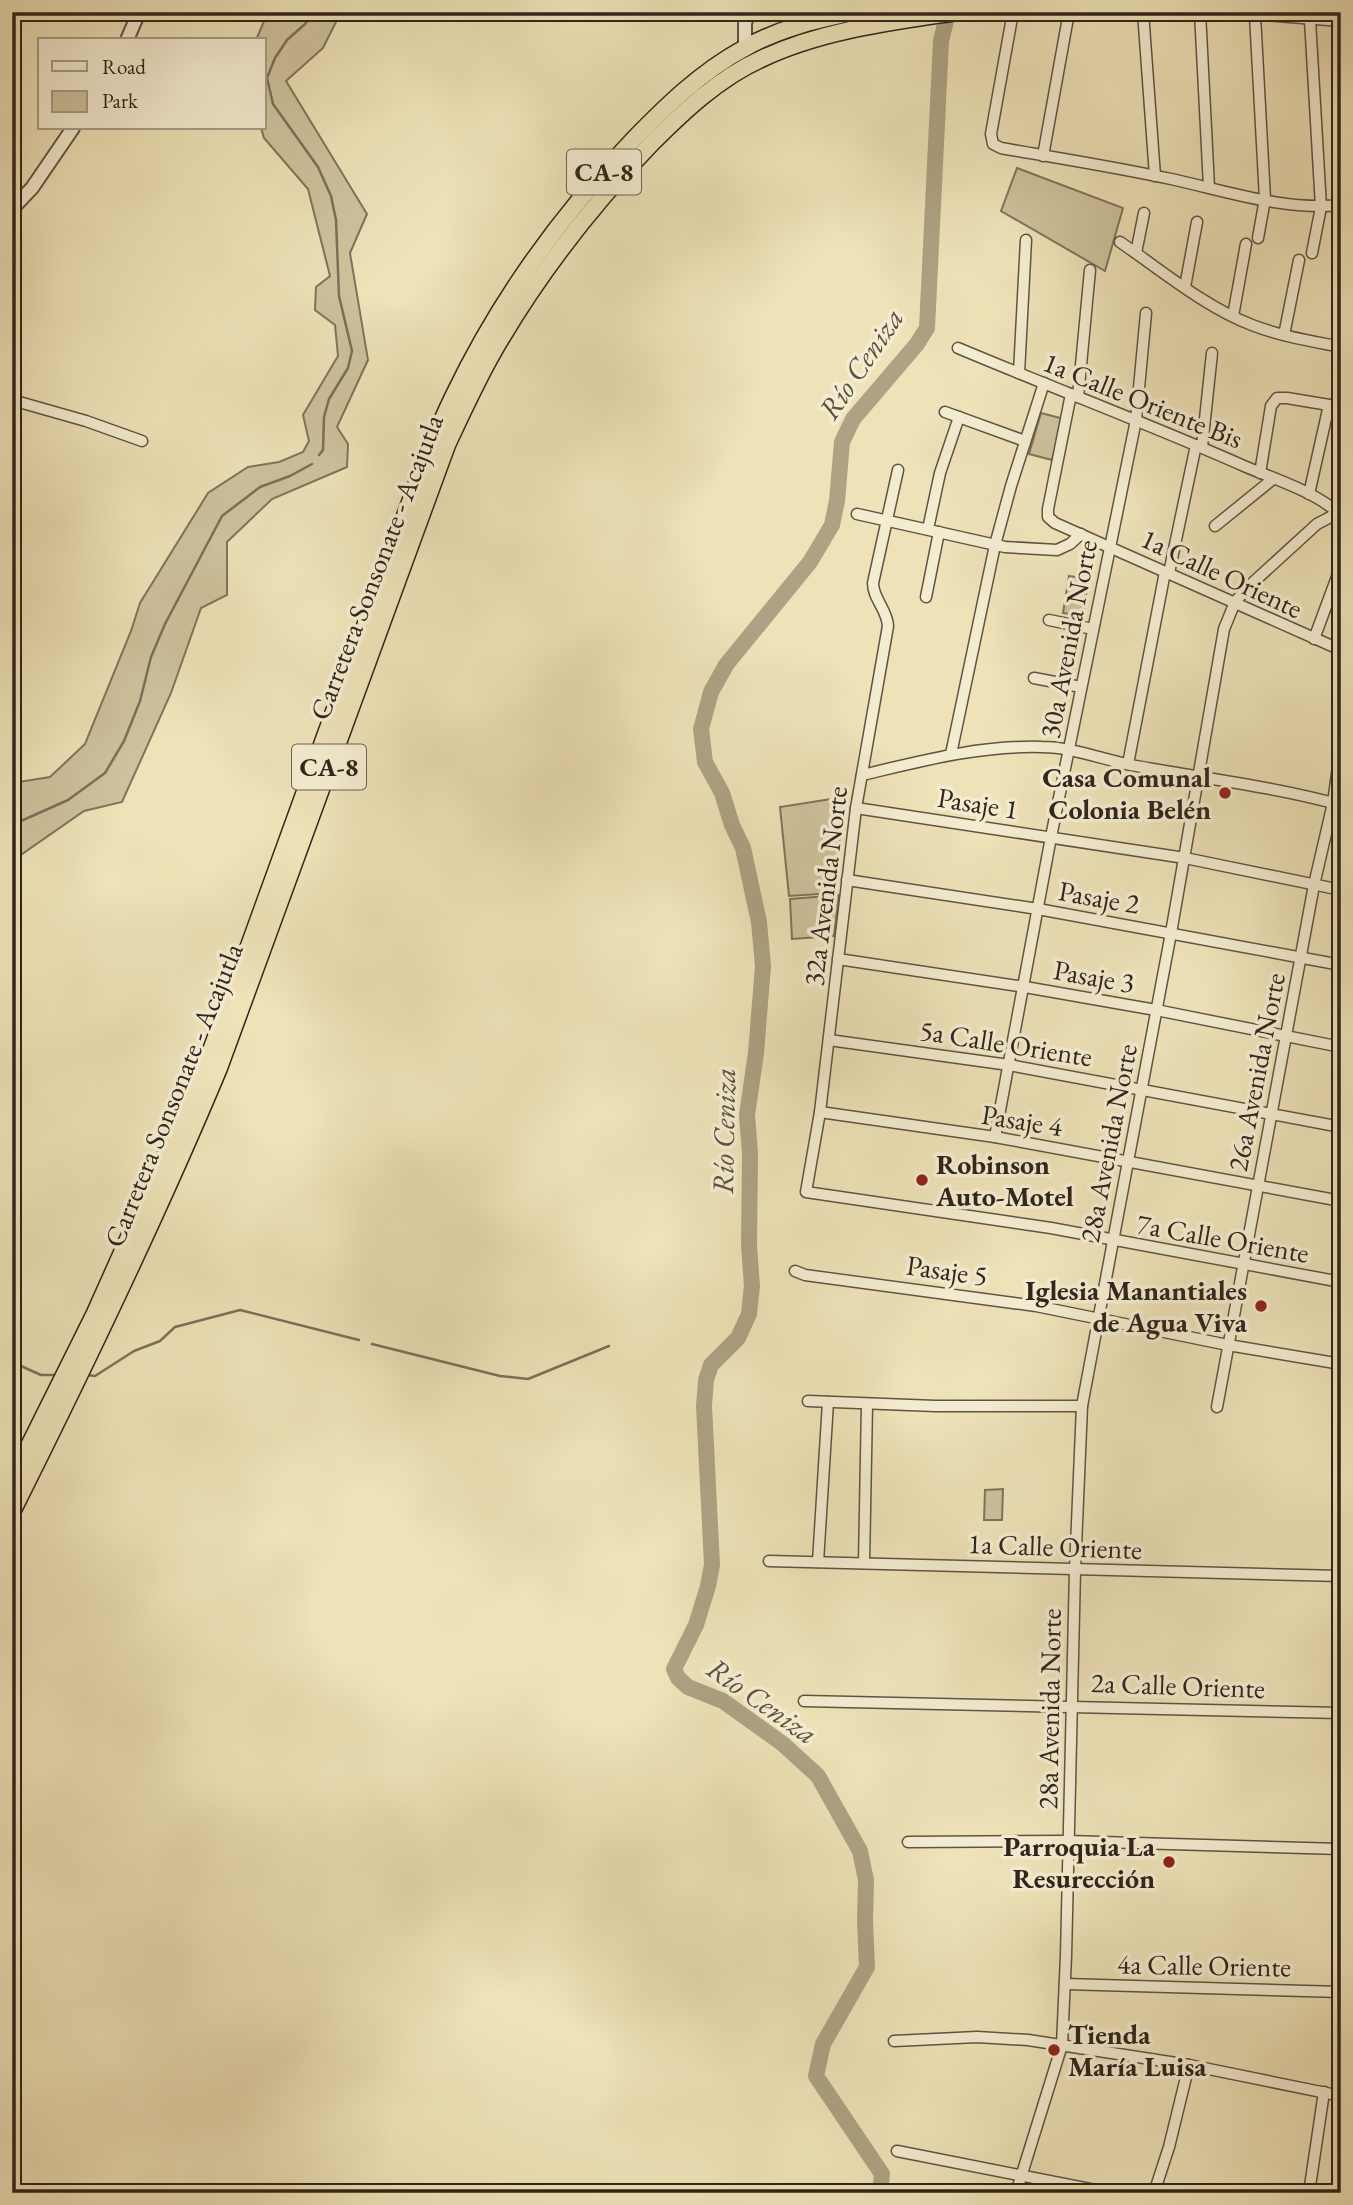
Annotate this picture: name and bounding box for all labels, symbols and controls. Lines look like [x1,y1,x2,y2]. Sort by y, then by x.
legend [38,38,266,130]
text: Road [102,53,146,80]
text: Park [102,87,139,114]
road number: CA-8 [567,150,641,195]
water label: Río Ceniza [809,300,912,427]
street label: 1a Calle Oriente Bis [1038,344,1248,456]
street label: Carretera Sonsonate - Acajutla [301,408,451,725]
street label: 1a Calle Oriente [1135,520,1309,626]
street label: 30a Avenida Norte [1031,537,1105,741]
road number: CA-8 [292,744,366,790]
place label: Casa Comunal Colonia Belén [1042,759,1211,827]
street label: Pasaje 1 [935,779,1021,827]
street label: 32a Avenida Norte [795,784,855,988]
marker: Casa Comunal Colonia Belén [1217,785,1233,801]
street label: Pasaje 2 [1056,872,1143,922]
street label: Carretera Sonsonate - Acajutla [96,937,251,1252]
street label: Pasaje 3 [1051,951,1137,1001]
street label: 26a Avenida Norte [1219,970,1293,1174]
street label: 5a Calle Oriente [917,1012,1095,1074]
street label: 28a Avenida Norte [1071,1041,1145,1245]
water label: Río Ceniza [703,1067,744,1195]
street label: Pasaje 4 [979,1096,1066,1144]
place label: Robinson Auto-Motel [935,1146,1074,1214]
marker: Robinson Auto-Motel [914,1172,930,1188]
street label: 7a Calle Oriente [1134,1205,1312,1271]
street label: Pasaje 5 [904,1247,990,1293]
place label: Iglesia Manantiales de Agua Viva [1025,1272,1248,1340]
marker: Iglesia Manantiales de Agua Viva [1253,1298,1269,1314]
street label: 1a Calle Oriente [967,1525,1143,1567]
street label: 28a Avenida Norte [1029,1608,1069,1810]
water label: Río Ceniza [699,1648,825,1753]
street label: 2a Calle Oriente [1090,1664,1266,1706]
place label: Parroquia La Resurección [1003,1828,1156,1896]
marker: Parroquia La Resurección [1161,1854,1177,1870]
street label: 4a Calle Oriente [1117,1945,1291,1985]
place label: Tienda María Luisa [1068,2016,1207,2084]
marker: Tienda María Luisa [1046,2042,1062,2058]

